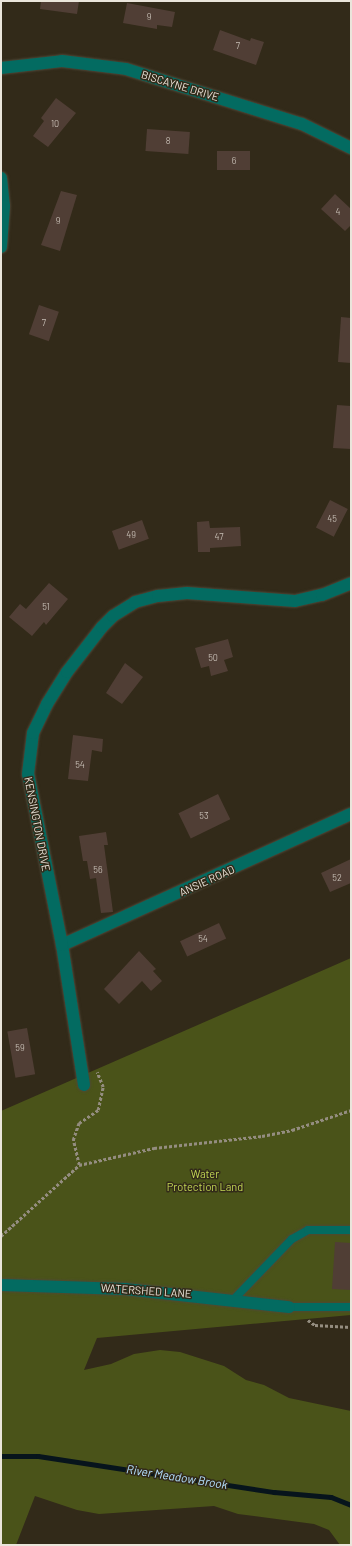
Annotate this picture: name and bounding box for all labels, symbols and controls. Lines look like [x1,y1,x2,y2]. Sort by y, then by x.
house number: 9 [147,12,151,22]
house number: 7 [236,41,240,51]
street label: BISCAYNE DRIVE [140,68,220,104]
house number: 10 [51,119,59,129]
house number: 8 [166,136,170,146]
house number: 6 [232,156,236,166]
house number: 4 [336,207,340,217]
house number: 9 [56,216,60,226]
house number: 7 [42,318,46,328]
house number: 45 [327,514,337,524]
house number: 49 [126,530,136,540]
house number: 47 [215,532,223,542]
house number: 51 [42,602,50,612]
house number: 50 [208,653,218,663]
house number: 54 [75,760,85,770]
street label: KENSINGTON DRIVE [21,776,53,872]
house number: 53 [199,811,209,821]
street label: ANSIE ROAD [177,863,237,899]
house number: 56 [93,865,103,875]
house number: 52 [332,873,342,883]
house number: 54 [198,934,208,944]
house number: 59 [15,1043,25,1053]
park label: Water Protection Land [167,1168,243,1194]
street label: WATERSHED LANE [100,1281,192,1301]
water label: River Meadow Brook [125,1462,229,1492]

